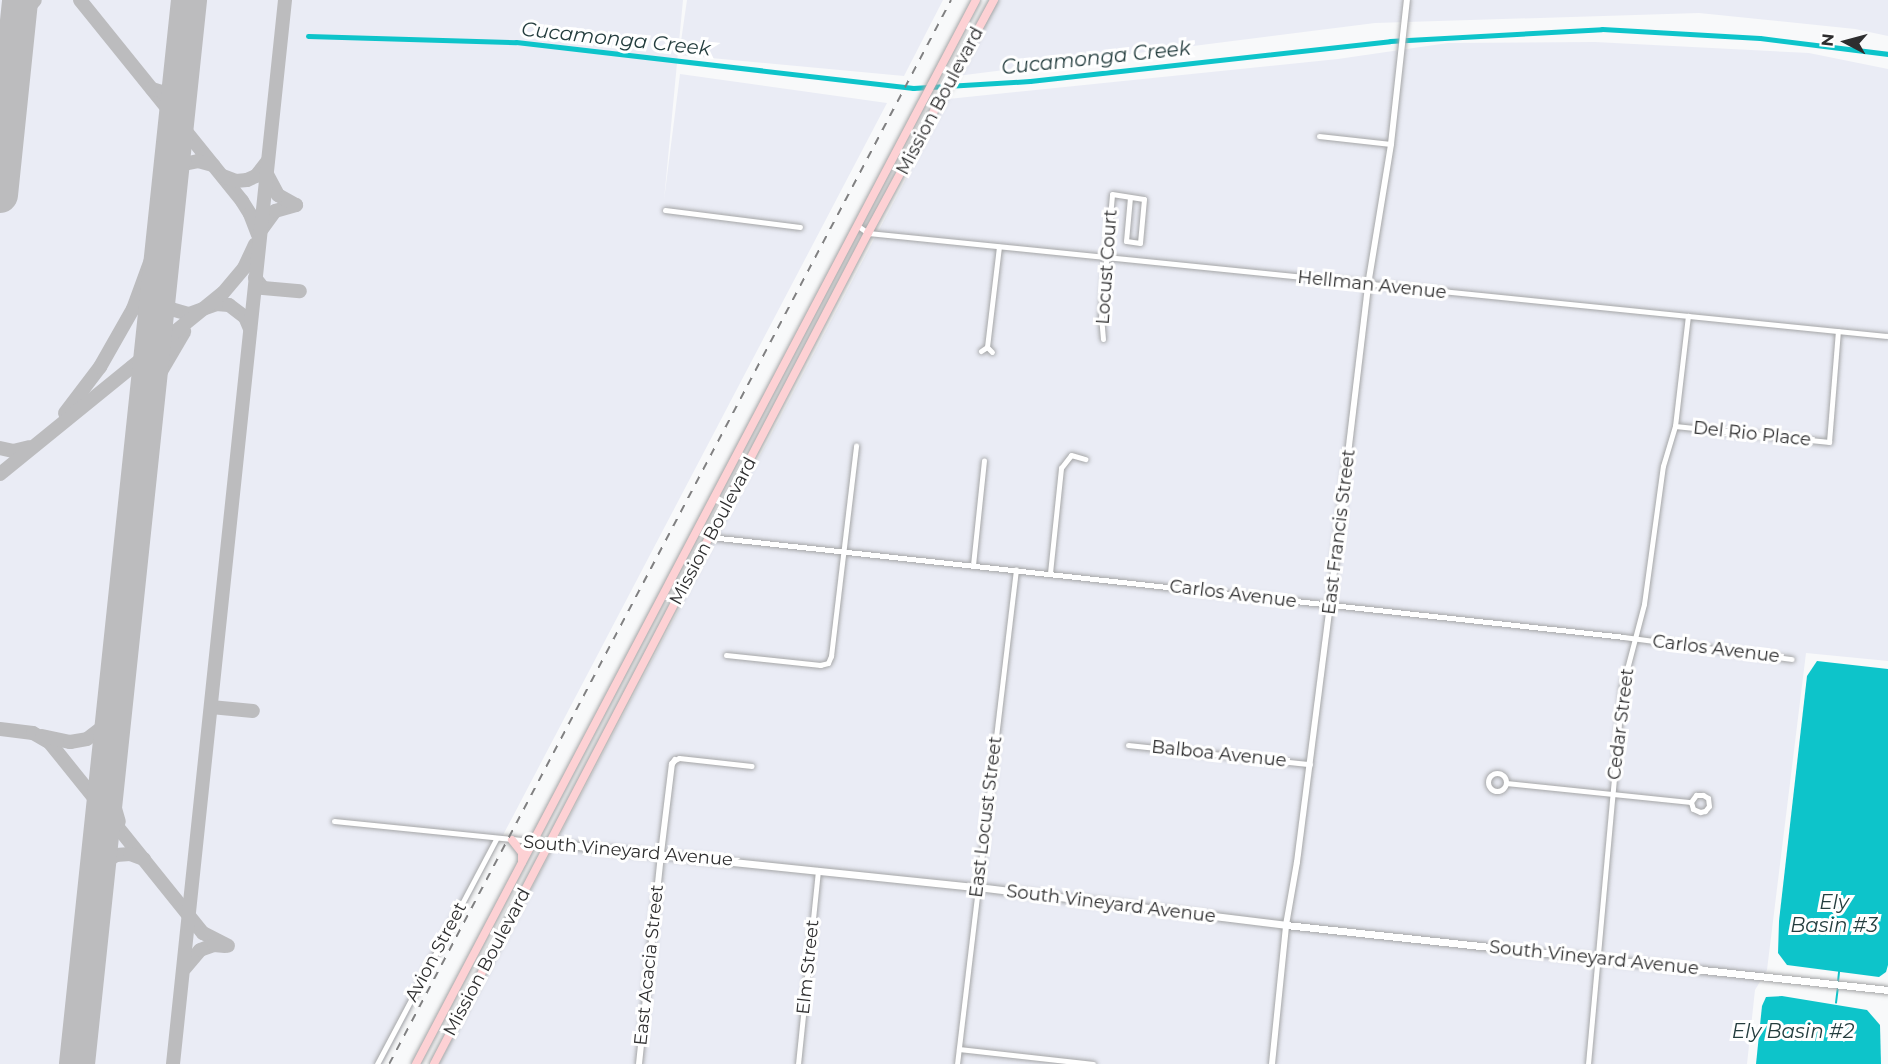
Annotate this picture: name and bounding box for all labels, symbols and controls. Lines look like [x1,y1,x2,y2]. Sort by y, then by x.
north arrow [1816,12,1876,72]
water label: Cucamonga Creek [520,17,712,61]
street label: Mission Boulevard [892,23,988,179]
text: N [1817,33,1838,47]
water label: Cucamonga Creek [1000,36,1192,80]
street label: Locust Court [1092,209,1122,325]
street label: Hellman Avenue [1296,266,1448,304]
street label: Del Rio Place [1692,417,1812,451]
street label: East Francis Street [1318,448,1360,616]
street label: Mission Boulevard [665,453,761,609]
street label: Carlos Avenue [1168,575,1298,613]
street label: Carlos Avenue [1651,630,1781,668]
street label: Cedar Street [1603,667,1639,781]
street label: East Locust Street [965,735,1007,899]
street label: Balboa Avenue [1150,736,1288,772]
street label: South Vineyard Avenue [522,831,734,871]
street label: South Vineyard Avenue [1005,880,1217,928]
street label: Mission Boulevard [439,884,535,1040]
street label: East Acacia Street [630,884,668,1046]
water label: Ely Basin #3 [1790,891,1878,938]
street label: Avion Street [401,899,471,1005]
street label: Elm Street [792,919,824,1015]
street label: South Vineyard Avenue [1488,936,1700,980]
water label: Ely Basin #2 [1732,1019,1854,1043]

